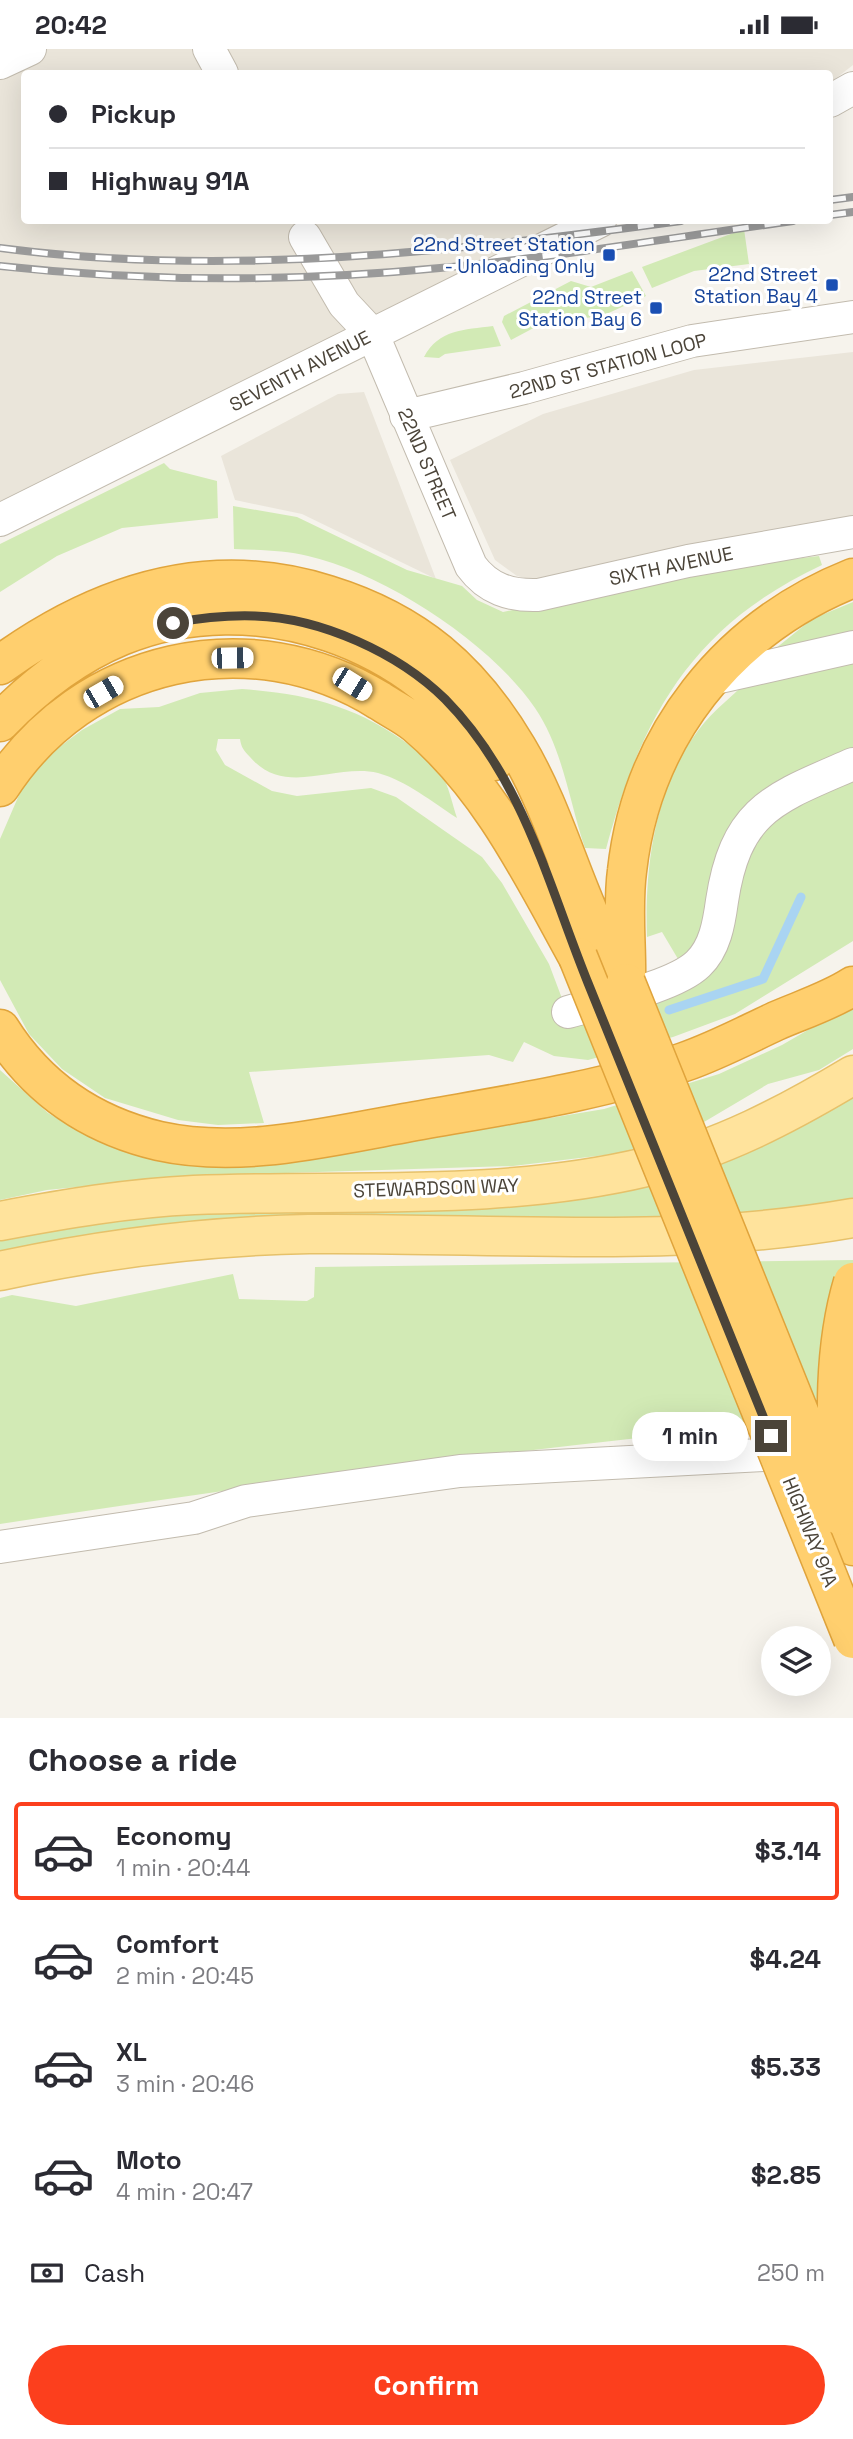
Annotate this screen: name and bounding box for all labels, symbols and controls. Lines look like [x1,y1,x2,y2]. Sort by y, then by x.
text: 20:42 [35,8,107,42]
text: Pickup [91,97,176,131]
text: Highway 91A [91,164,250,198]
place label: 22nd Street Station - Unloading Only [413,232,595,279]
marker: 22nd Street Station - Unloading Only [601,247,617,263]
place label: 22nd Street Station Bay 4 [694,262,818,309]
marker: 22nd Street Station Bay 4 [824,277,840,293]
place label: 22nd Street Station Bay 6 [518,285,642,332]
marker: 22nd Street Station Bay 6 [648,300,664,316]
street label: SEVENTH AVENUE [225,325,375,417]
street label: 22ND ST STATION LOOP [506,328,710,404]
street label: 22ND STREET [392,404,462,524]
street label: SIXTH AVENUE [607,541,735,591]
route start [157,607,189,639]
car [211,647,254,669]
car [329,664,376,704]
car [80,672,127,712]
street label: STEWARDSON WAY [353,1173,520,1203]
callout: 1 min [631,1411,746,1461]
route end [755,1420,787,1452]
text: 1 min [662,1421,718,1451]
street label: HIGHWAY 91A [777,1473,843,1591]
map controls [761,1626,831,1696]
button: layers [761,1626,831,1696]
text: Choose a ride [28,1740,238,1780]
text: Economy [116,1819,232,1853]
icon: car [32,1820,95,1883]
text: $3.14 [755,1834,821,1868]
text: 1 min · 20:44 [116,1853,250,1883]
text: Comfort [116,1927,219,1961]
icon: car [32,1928,95,1991]
text: $4.24 [749,1942,821,1976]
text: 2 min · 20:45 [116,1961,254,1991]
text: XL [116,2035,147,2069]
icon: car [32,2036,95,2099]
text: $5.33 [750,2050,821,2084]
text: 3 min · 20:46 [116,2069,254,2099]
text: Moto [116,2143,182,2177]
icon: car [32,2144,95,2207]
text: $2.85 [751,2158,821,2192]
text: 4 min · 20:47 [116,2177,253,2207]
icon: cash [28,2254,66,2292]
text: Cash [84,2256,145,2290]
text: 250 m [757,2258,825,2288]
button: Confirm [28,2345,825,2425]

